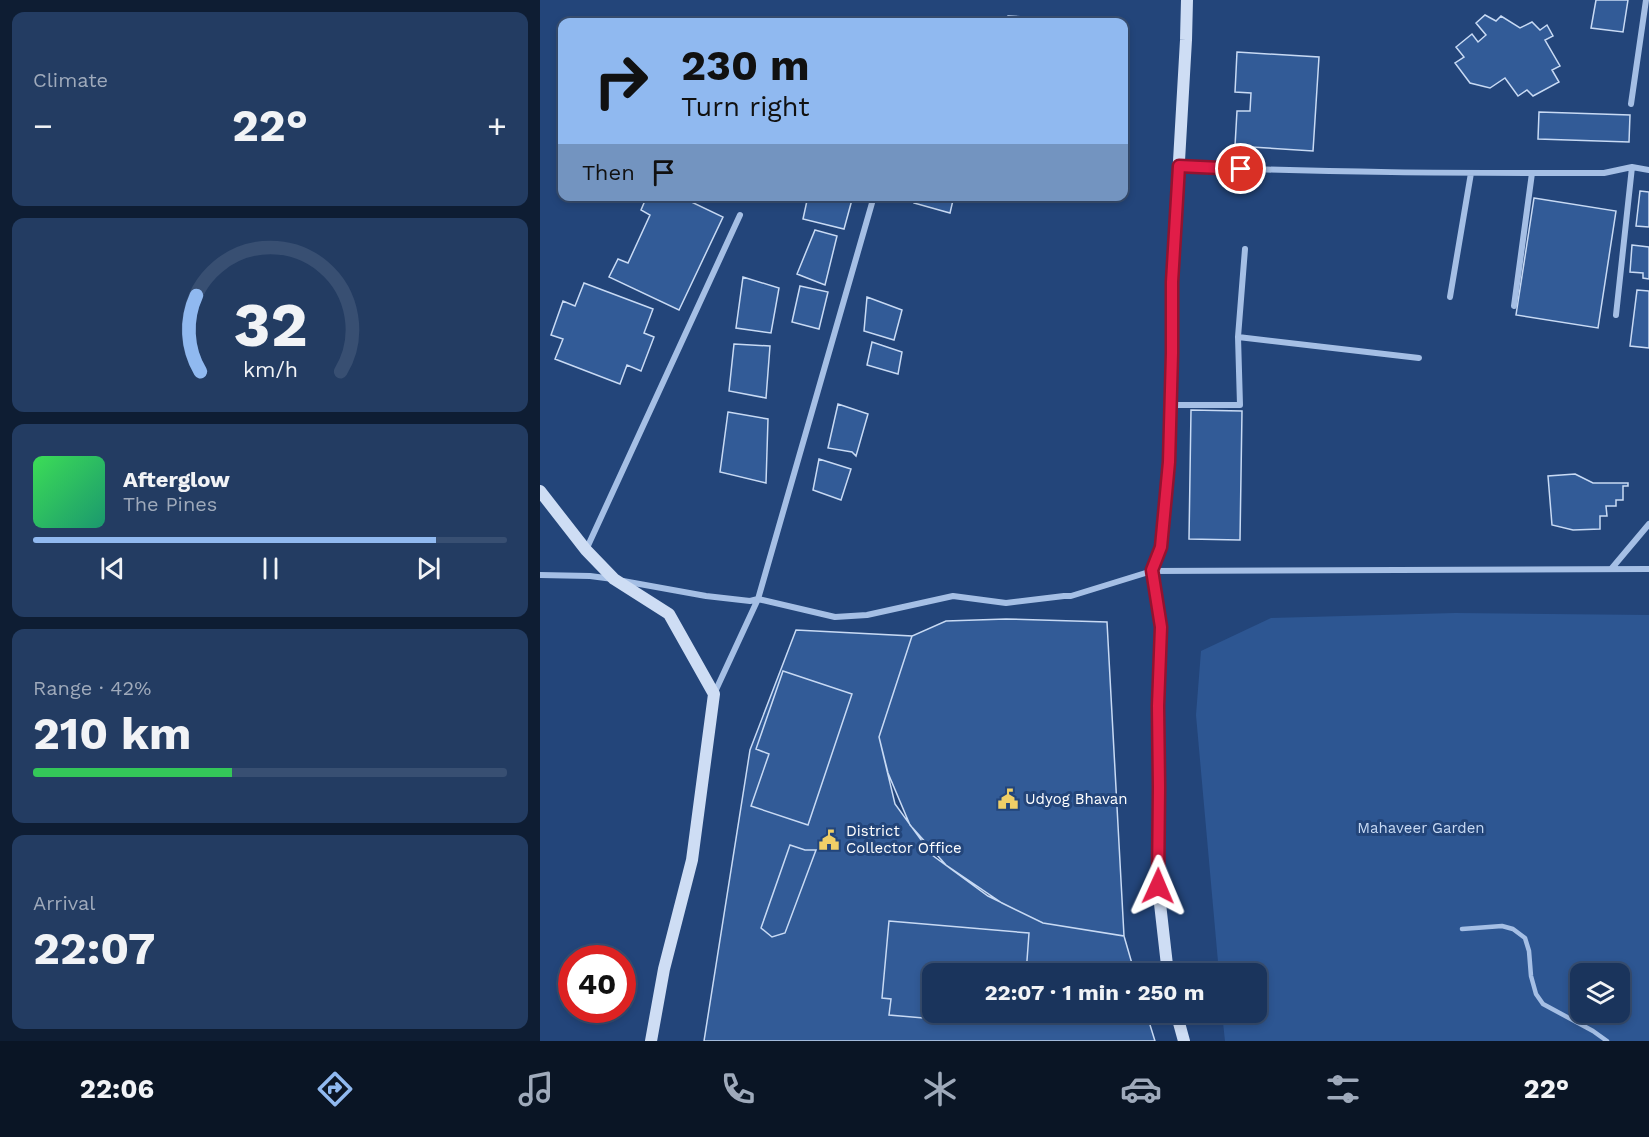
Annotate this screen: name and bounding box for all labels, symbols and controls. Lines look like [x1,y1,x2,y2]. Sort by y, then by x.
text: 230 m [681,41,810,90]
icon: right [582,42,660,120]
text: Climate [33,68,108,92]
text: Turn right [681,91,810,123]
text: 22° [232,99,308,152]
text: − [33,106,53,145]
text: + [487,106,507,145]
pin [1215,143,1266,194]
icon: arrive [1224,152,1257,185]
icon: arrive [647,156,680,189]
text: Then [582,160,635,185]
text: 32 [233,288,307,361]
text: km/h [242,357,298,382]
text: Afterglow [123,467,230,492]
text: The Pines [123,492,217,516]
icon: previous [96,552,129,585]
icon: pause [254,552,287,585]
icon: next [412,552,445,585]
text: Range · 42% [33,676,151,700]
text: 210 km [33,707,191,760]
public building icon: Udyog Bhavan [996,787,1020,811]
place label: Udyog Bhavan [1025,790,1127,808]
park label: Mahaveer Garden [1357,819,1485,837]
place label: District Collector Office [846,822,962,857]
public building icon: District Collector Office [817,828,841,852]
position arrow [1126,854,1190,918]
text: Arrival [33,891,95,915]
text: 22:07 [33,922,155,975]
speed limit sign: 40 [558,945,636,1023]
map controls [1570,963,1630,1023]
button: layers [1570,963,1630,1023]
text: 22:07 · 1 min · 250 m [985,980,1204,1005]
icon: directions [314,1068,356,1110]
icon: music [515,1068,557,1110]
icon: phone [717,1068,759,1110]
icon: climate [919,1068,961,1110]
icon: car [1120,1068,1162,1110]
icon: filters [1322,1068,1364,1110]
text: 22:06 [80,1073,154,1105]
text: 22° [1524,1073,1569,1105]

